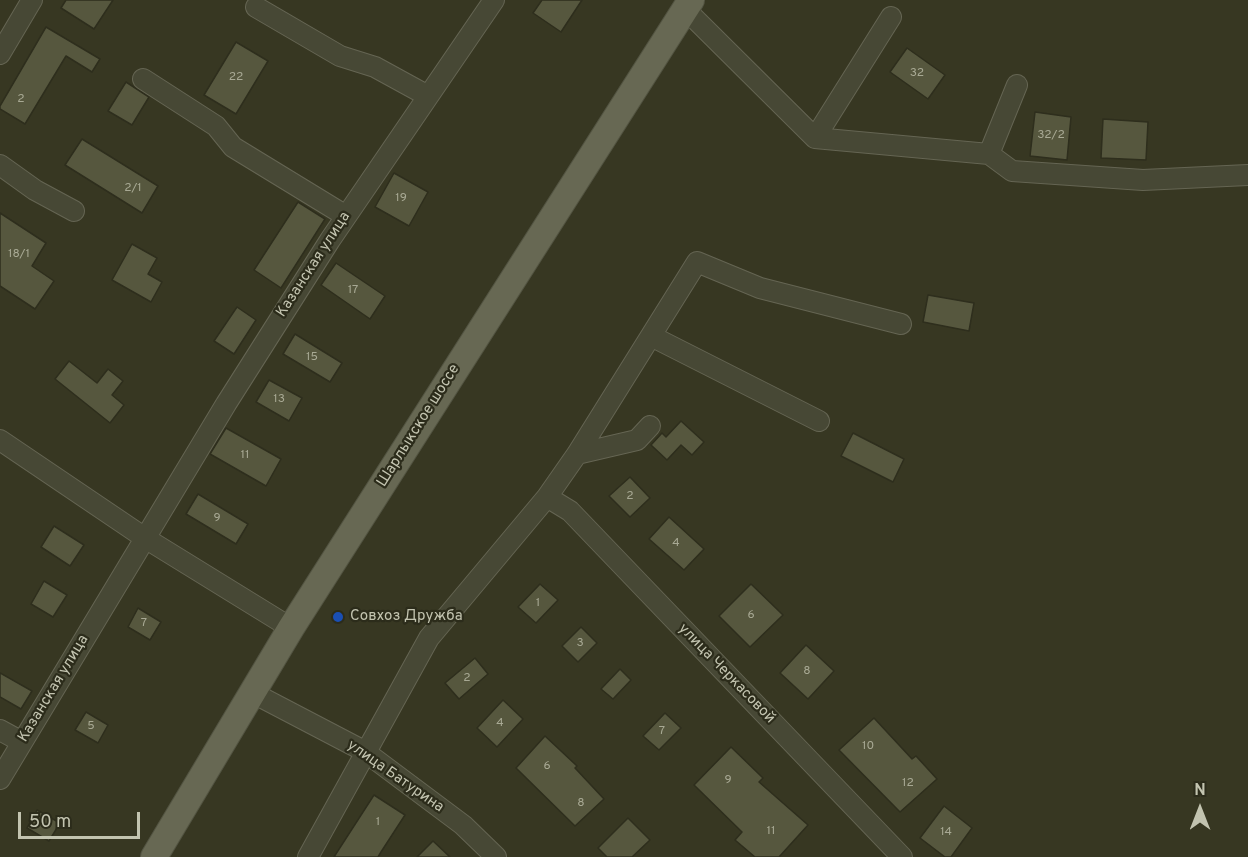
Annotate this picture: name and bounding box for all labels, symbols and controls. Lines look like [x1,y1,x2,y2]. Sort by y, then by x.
house number: 32 [910,67,924,81]
house number: 22 [229,71,243,85]
house number: 2 [17,93,25,107]
house number: 32/2 [1037,129,1065,143]
house number: 2/1 [124,182,142,196]
house number: 19 [395,192,407,206]
street label: Казанская улица [273,209,355,321]
house number: 18/1 [8,248,30,262]
house number: 17 [348,284,358,298]
house number: 15 [306,351,318,365]
street label: Шарлыкское шоссе [374,361,464,491]
house number: 13 [273,393,285,407]
house number: 11 [241,449,249,463]
house number: 2 [626,490,634,504]
house number: 9 [213,512,221,526]
house number: 4 [672,537,680,551]
house number: 1 [536,597,540,611]
place label: Совхоз Дружба [350,608,463,626]
house number: 6 [747,609,755,623]
marker: Совхоз Дружба [331,610,345,624]
house number: 7 [141,617,147,631]
street label: улица Черкасовой [674,620,778,728]
street label: Казанская улица [15,632,93,746]
house number: 3 [576,637,584,651]
house number: 8 [803,665,811,679]
house number: 2 [463,672,471,686]
house number: 4 [496,717,504,731]
house number: 5 [87,720,95,734]
house number: 7 [659,725,665,739]
street label: улица Батурина [343,737,447,817]
house number: 10 [862,740,874,754]
house number: 6 [543,760,551,774]
house number: 9 [724,774,732,788]
house number: 12 [902,777,914,791]
north arrow [1170,779,1230,839]
text: N [1194,781,1206,801]
house number: 8 [577,797,585,811]
scale bar [21,800,142,838]
text: 50 m [29,811,71,834]
house number: 1 [376,816,380,830]
house number: 11 [767,825,775,839]
house number: 14 [940,826,952,840]

